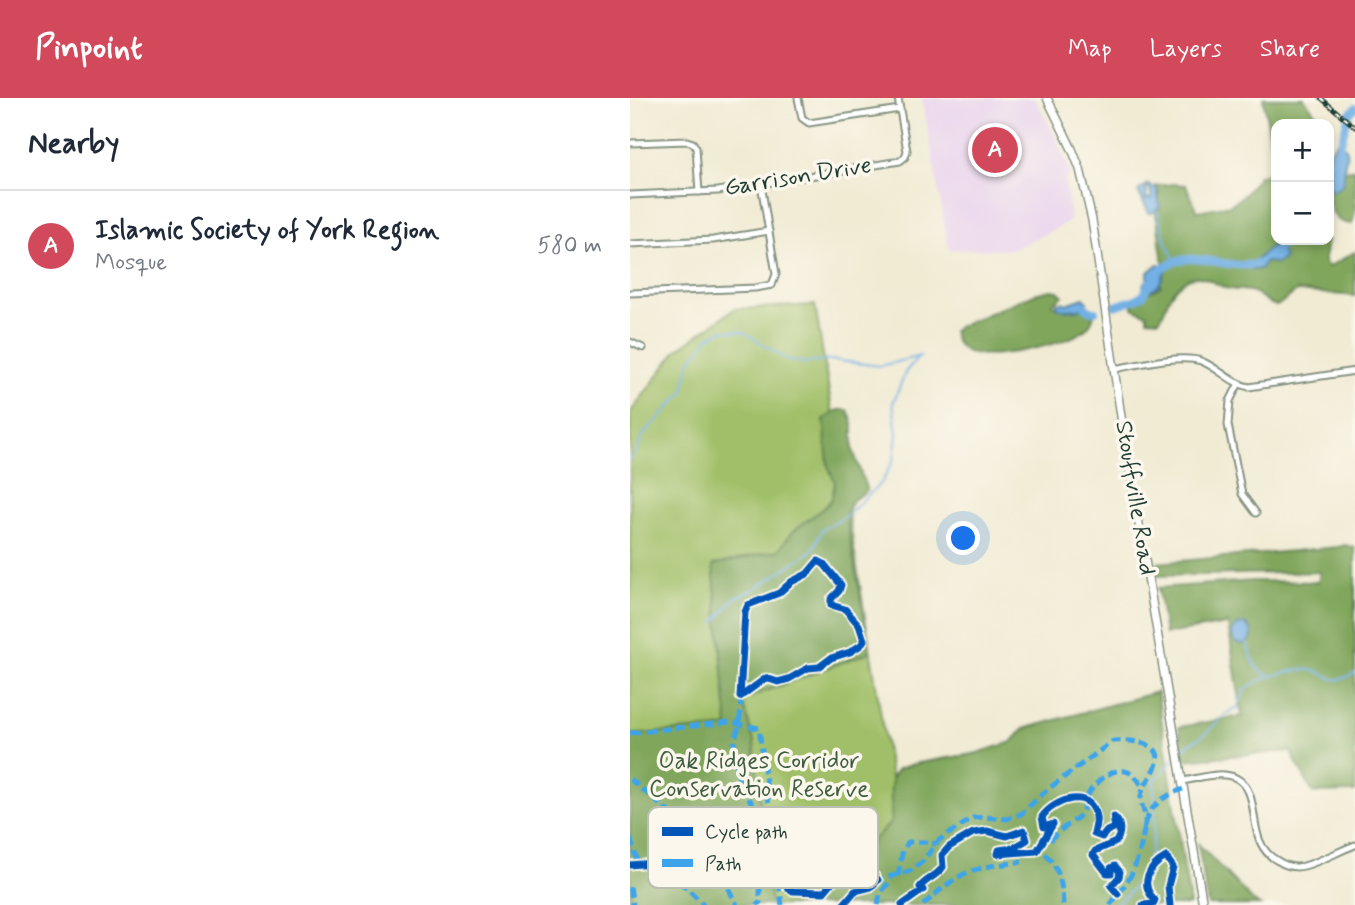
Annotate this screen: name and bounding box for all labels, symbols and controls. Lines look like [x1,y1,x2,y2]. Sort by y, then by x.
text: Pinpoint [35,27,143,71]
text: Map [1068,34,1112,65]
text: Layers [1150,34,1222,65]
text: Share [1260,34,1320,65]
map controls [1271,119,1334,245]
button: + [1271,119,1334,182]
text: Nearby [28,124,119,163]
pin: A [972,124,1018,176]
street label: Garrison Drive [722,150,874,204]
button: − [1271,182,1334,245]
text: Islamic Society of York Region [95,214,439,248]
text: A [43,231,59,261]
text: 580 m [537,231,602,261]
text: Mosque [95,248,167,278]
street label: Stouffville Road [1107,418,1163,578]
your location [946,521,980,555]
park label: Oak Ridges Corridor Conservation Reserve [649,746,869,805]
legend [648,807,878,888]
text: Cycle path [705,820,788,845]
text: Path [705,852,742,877]

